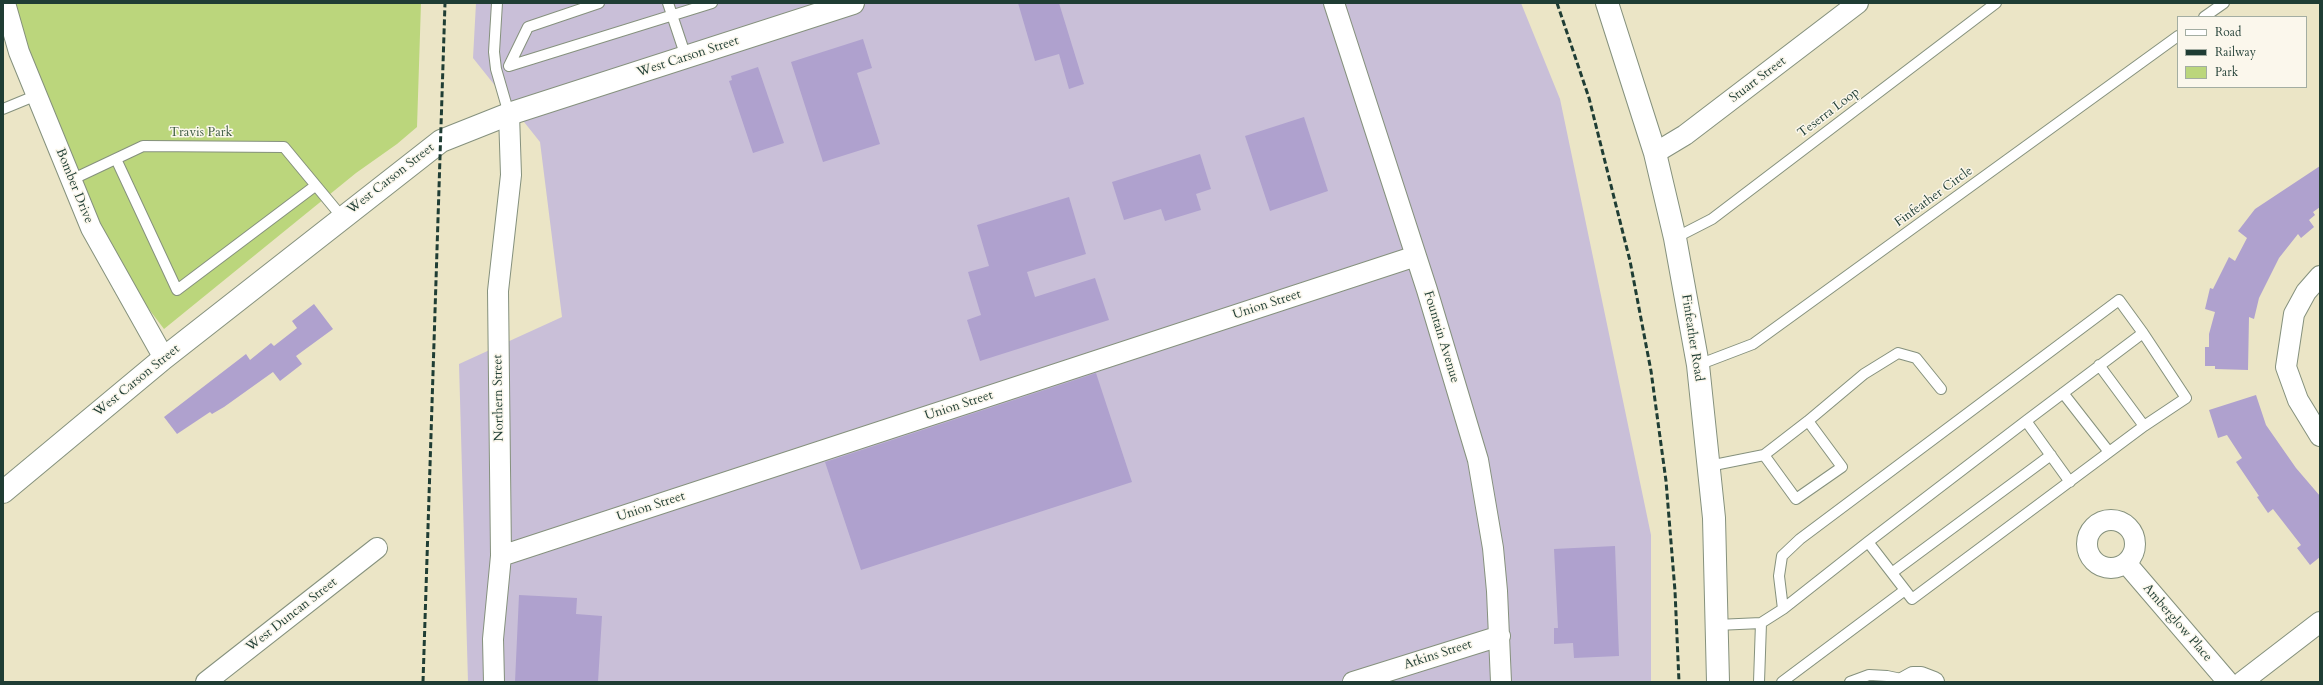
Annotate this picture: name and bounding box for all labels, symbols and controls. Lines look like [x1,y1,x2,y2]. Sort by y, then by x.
legend [2177,16,2307,88]
text: Road [2215,24,2241,40]
street label: West Carson Street [635,33,741,81]
text: Railway [2215,44,2256,60]
street label: Stuart Street [1727,54,1789,106]
text: Park [2215,64,2238,80]
street label: Teserra Loop [1795,85,1863,141]
park label: Travis Park [170,125,232,141]
street label: West Carson Street [344,140,438,218]
street label: Bomber Drive [52,146,96,226]
street label: Finfeather Circle [1892,163,1976,231]
street label: Union Street [1231,287,1303,323]
street label: Fountain Avenue [1420,289,1462,385]
street label: Finfeather Road [1677,293,1707,383]
street label: West Carson Street [91,342,183,420]
street label: Northern Street [490,354,508,442]
street label: Union Street [923,388,995,424]
street label: Union Street [615,489,687,525]
street label: West Duncan Street [243,575,341,655]
street label: Amberglow Place [2139,581,2215,665]
street label: Atkins Street [1402,637,1474,673]

